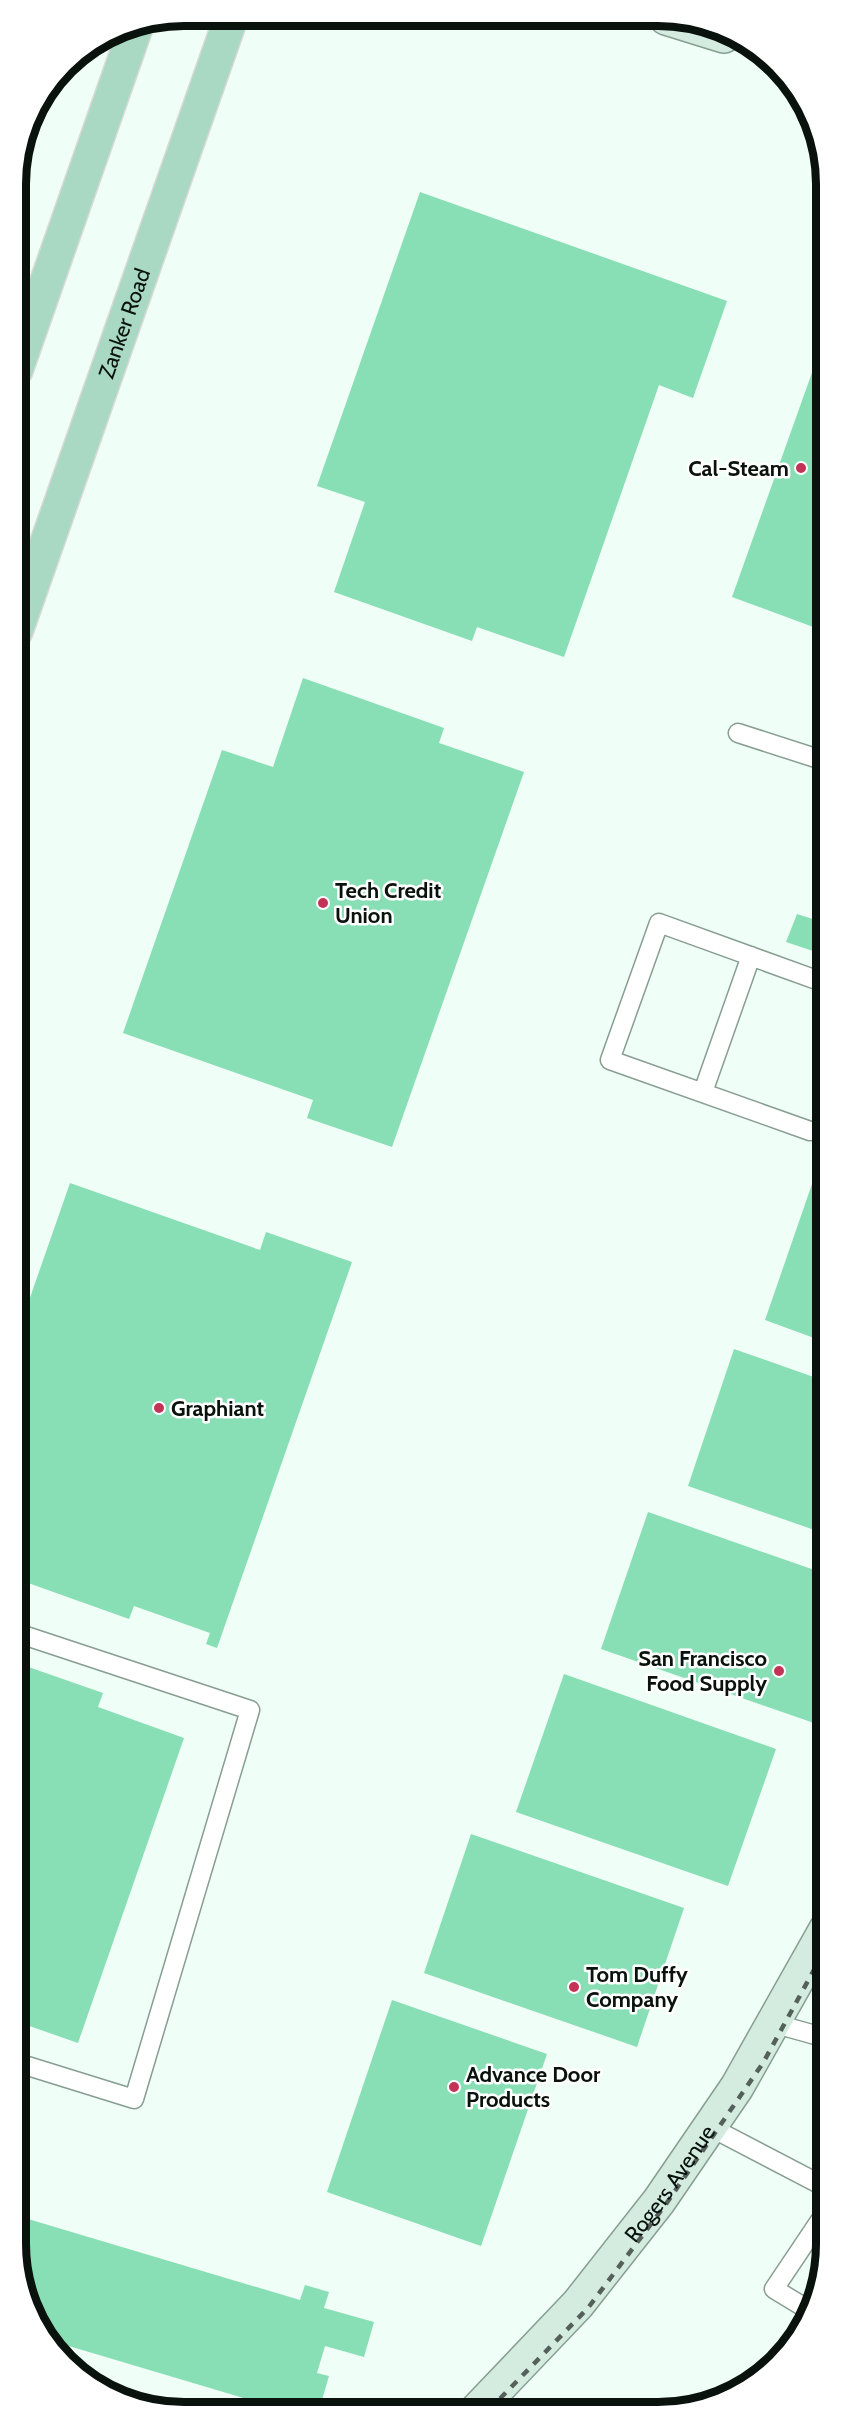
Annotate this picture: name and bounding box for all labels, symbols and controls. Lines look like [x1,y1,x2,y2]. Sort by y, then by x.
street label: Zanker Road [93,265,156,382]
place label: Cal-Steam [688,455,789,482]
marker: Cal-Steam [794,461,808,475]
place label: Tech Credit Union [335,877,442,929]
marker: Tech Credit Union [316,896,330,910]
place label: Graphiant [171,1395,264,1422]
marker: Graphiant [152,1401,166,1415]
place label: San Francisco Food Supply [638,1645,767,1697]
marker: San Francisco Food Supply [772,1664,786,1678]
place label: Tom Duffy Company [586,1961,688,2013]
marker: Tom Duffy Company [567,1980,581,1994]
place label: Advance Door Products [466,2061,601,2113]
marker: Advance Door Products [447,2080,461,2094]
street label: Rogers Avenue [619,2120,721,2248]

